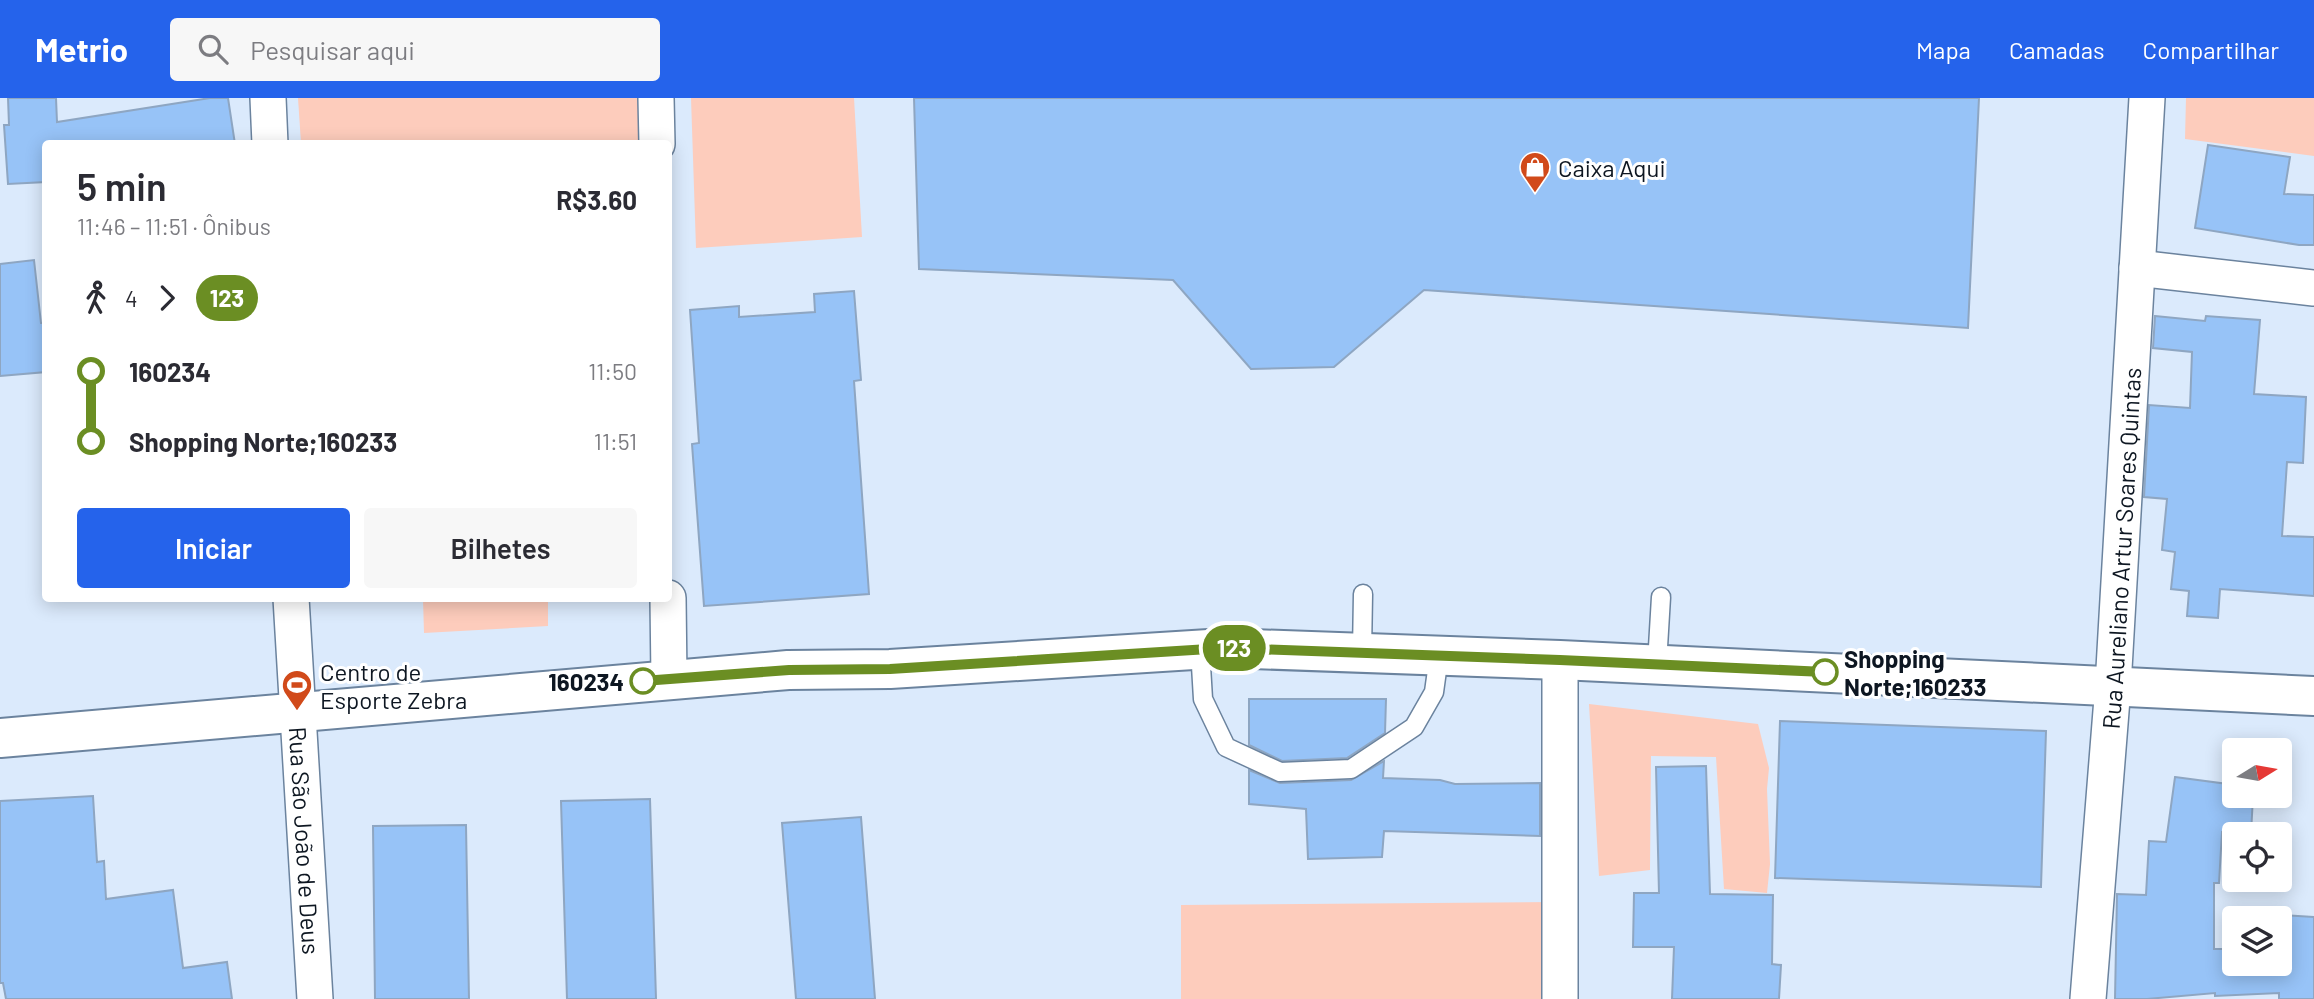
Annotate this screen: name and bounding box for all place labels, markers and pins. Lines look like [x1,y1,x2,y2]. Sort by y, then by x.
shop icon: Caixa Aqui [1518,150,1552,194]
place label: Caixa Aqui [1558,153,1666,182]
place label: Shopping Norte;160233 [1844,644,1986,701]
place label: Centro de Esporte Zebra [320,657,467,714]
marker: Shopping Norte;160233 [1812,659,1838,685]
place label: 160234 [548,667,624,696]
sports icon: Centro de Esporte Zebra [280,668,314,712]
marker: 160234 [630,668,656,694]

